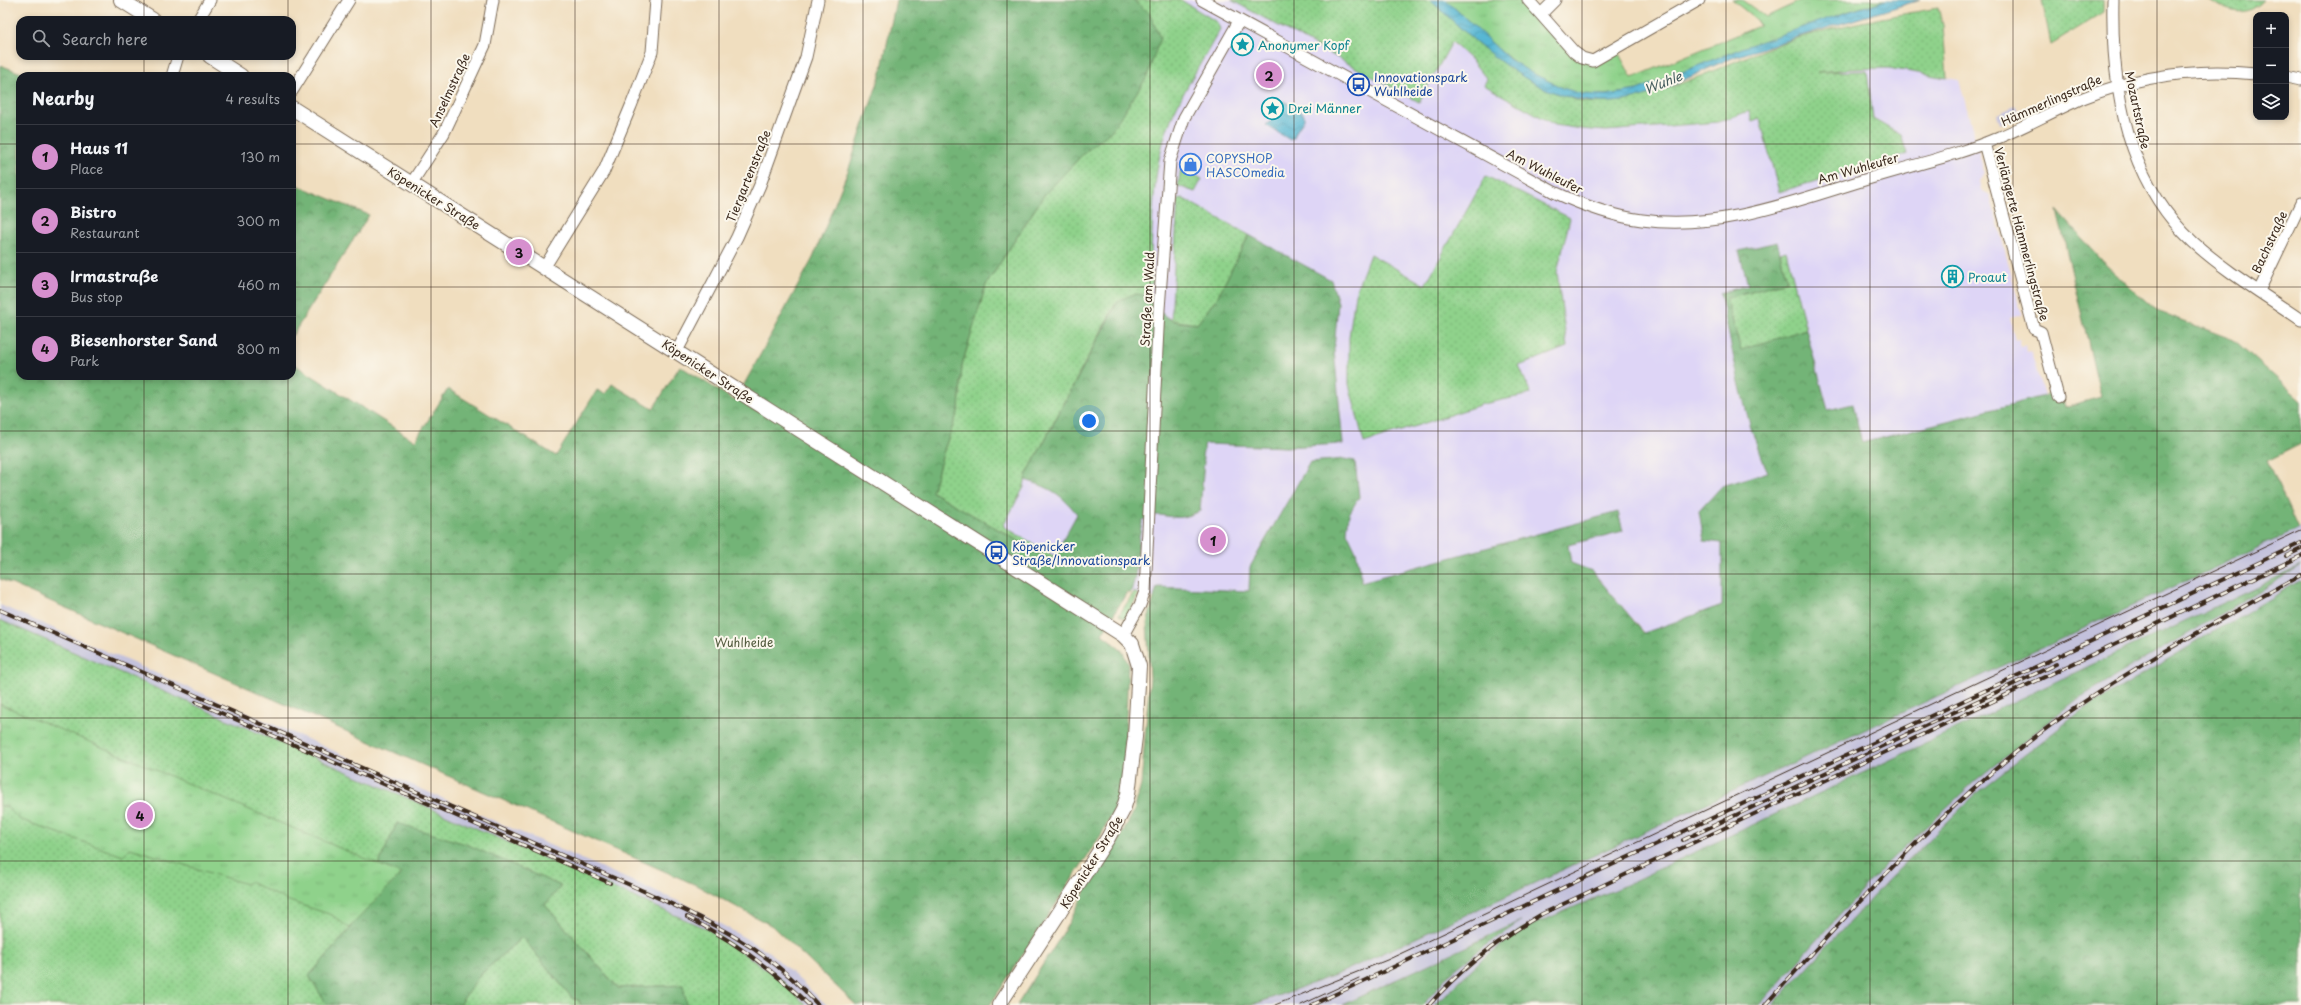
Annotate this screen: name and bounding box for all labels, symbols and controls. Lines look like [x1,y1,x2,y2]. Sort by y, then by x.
map controls [2253,12,2289,120]
button: + [2253,12,2289,48]
search box [16,16,296,60]
icon: search [30,27,52,49]
text: Search here [62,27,148,50]
place icon: Anonymer Kopf [1230,32,1256,58]
place label: Anonymer Kopf [1258,36,1350,54]
button: − [2253,48,2289,84]
street label: Anselmstraße [424,50,474,130]
pin: 2 [1256,60,1282,90]
water label: Wuhle [1641,66,1685,98]
place label: Innovationspark Wuhlheide [1374,68,1468,100]
street label: Mozartstraße [2121,69,2155,151]
street label: Hämmerlingstraße [1998,70,2104,130]
bus stop icon: Innovationspark Wuhlheide [1345,71,1371,97]
button: layers [2253,84,2289,120]
text: Nearby [32,85,94,111]
text: 4 results [226,89,280,108]
place icon: Drei Männer [1260,95,1286,121]
place label: Drei Männer [1288,99,1362,117]
street label: Tiergartenstraße [721,127,775,225]
text: Haus 11 [70,136,128,159]
street label: Am Wuhleufer [1504,144,1587,198]
street label: Verlängerte Hämmerlingstraße [1990,145,2054,323]
text: 1 [42,147,48,166]
text: 130 m [241,147,280,166]
street label: Am Wuhleufer [1815,148,1901,188]
place label: COPYSHOP HASCOmedia [1206,149,1285,181]
shop icon: COPYSHOP HASCOmedia [1178,152,1204,178]
text: Place [70,159,103,178]
street label: Köpenicker Straße [384,162,484,234]
text: Bistro [70,200,116,223]
street label: Bachstraße [2247,208,2291,276]
text: 2 [40,211,50,230]
text: 300 m [236,211,280,230]
text: Restaurant [70,223,140,242]
pin: 3 [506,237,532,267]
street label: Straße am Wald [1136,250,1159,347]
text: Irmastraße [70,264,158,287]
building icon: Proaut [1939,264,1965,290]
place label: Proaut [1968,268,2007,286]
text: 3 [41,275,49,294]
text: 460 m [237,275,280,294]
text: Bus stop [70,287,123,306]
text: Biesenhorster Sand [70,328,217,351]
street label: Köpenicker Straße [659,335,757,407]
text: 4 [41,339,49,358]
text: 800 m [237,339,280,358]
text: Park [70,351,99,370]
your location [1079,411,1099,431]
pin: 1 [1200,525,1226,555]
place label: Köpenicker Straße/Innovationspark [1012,537,1150,569]
bus stop icon: Köpenicker Straße/Innovationspark [983,540,1009,566]
park label: Wuhlheide [715,633,773,651]
pin: 4 [127,800,153,830]
street label: Köpenicker Straße [1055,812,1127,912]

